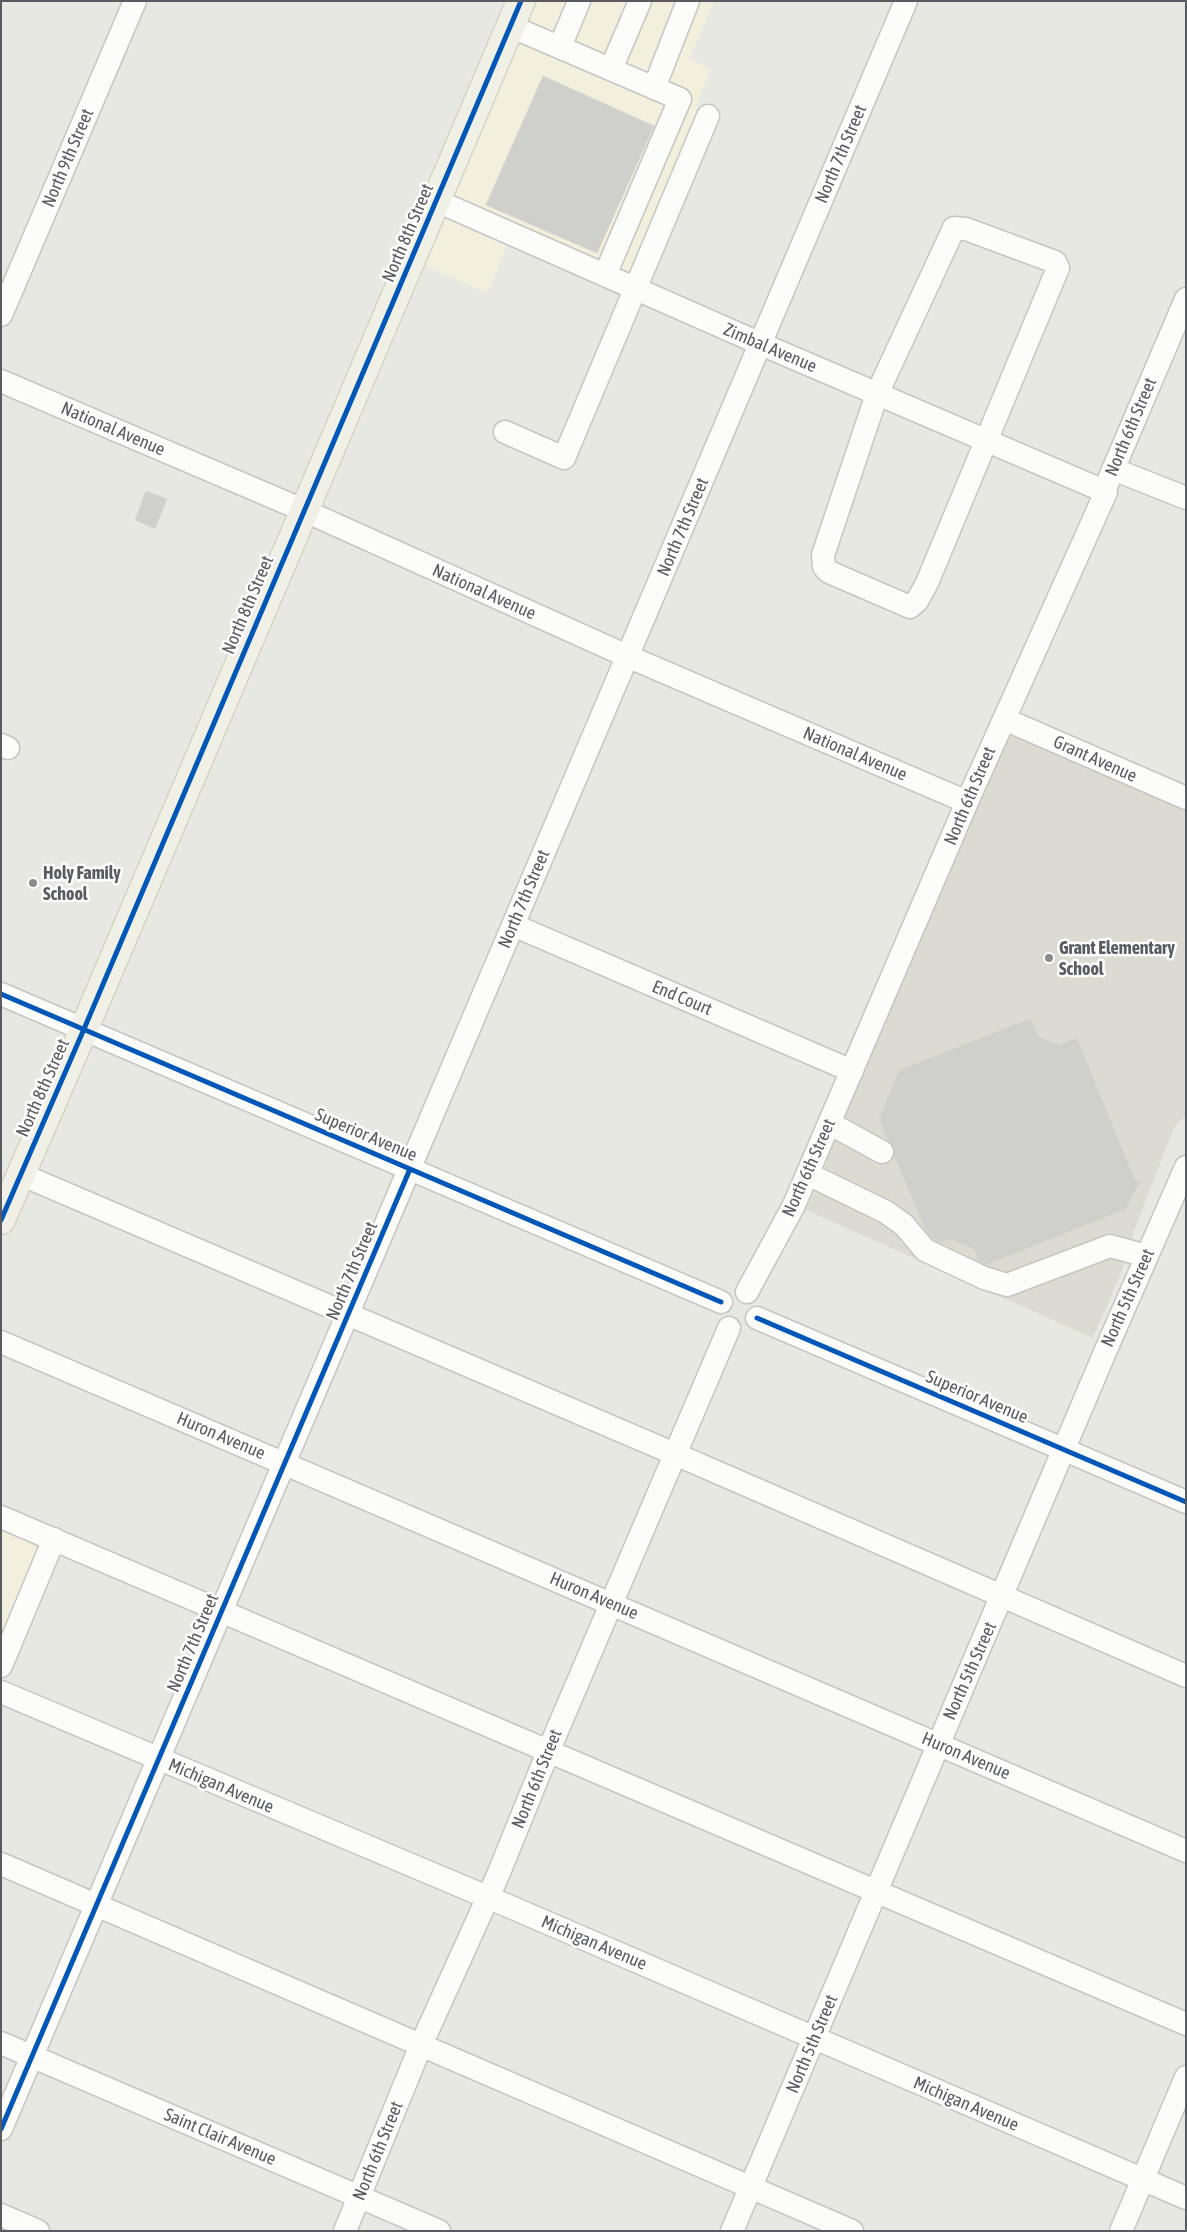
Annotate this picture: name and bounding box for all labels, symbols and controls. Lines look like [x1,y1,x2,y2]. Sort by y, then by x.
street label: North 7th Street [811,101,871,207]
street label: North 9th Street [38,105,98,211]
street label: North 8th Street [378,180,438,286]
street label: Zimbal Avenue [720,319,820,377]
street label: North 6th Street [1101,374,1161,480]
street label: National Avenue [58,397,168,461]
street label: North 7th Street [653,474,713,580]
street label: North 8th Street [218,552,278,658]
street label: National Avenue [429,560,539,624]
street label: National Avenue [800,722,910,786]
street label: Grant Avenue [1050,731,1140,787]
street label: North 6th Street [940,743,1000,849]
street label: North 7th Street [494,846,554,952]
place label: Holy Family School [43,862,121,904]
marker: Holy Family School [27,877,39,889]
place label: Grant Elementary School [1059,937,1175,980]
marker: Grant Elementary School [1043,952,1055,964]
street label: End Court [649,976,715,1020]
street label: North 8th Street [12,1036,74,1140]
street label: Superior Avenue [312,1104,420,1166]
street label: North 6th Street [778,1116,840,1220]
street label: North 7th Street [322,1218,382,1324]
street label: North 5th Street [1097,1246,1159,1350]
street label: Superior Avenue [923,1366,1031,1428]
street label: Huron Avenue [174,1408,268,1464]
street label: Huron Avenue [547,1568,641,1624]
street label: North 7th Street [163,1590,223,1696]
street label: North 5th Street [939,1619,1001,1723]
street label: North 6th Street [507,1726,567,1832]
street label: Huron Avenue [919,1728,1013,1784]
street label: Michigan Avenue [165,1754,277,1818]
street label: Michigan Avenue [538,1911,650,1975]
street label: North 5th Street [782,1991,842,2097]
street label: Michigan Avenue [910,2072,1022,2136]
street label: North 6th Street [348,2098,408,2204]
street label: Saint Clair Avenue [161,2104,279,2170]

